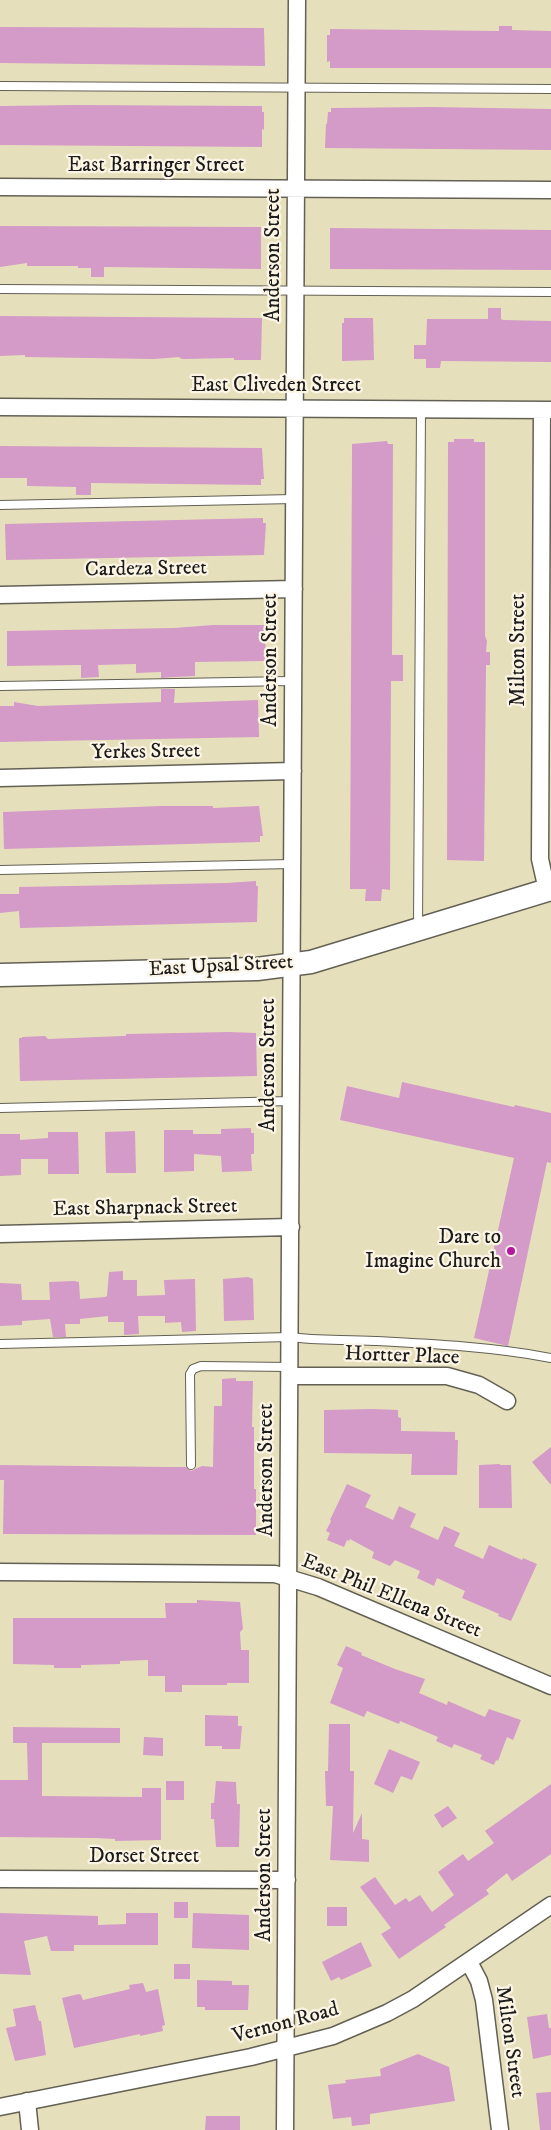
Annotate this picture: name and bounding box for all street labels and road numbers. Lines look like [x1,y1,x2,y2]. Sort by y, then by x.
street label: East Barringer Street [67,154,245,180]
street label: Anderson Street [262,188,288,322]
street label: East Cliveden Street [191,374,361,400]
street label: Cardeza Street [85,556,207,584]
street label: Anderson Street [259,593,285,727]
street label: Milton Street [507,594,533,706]
street label: Yerkes Street [92,739,200,767]
street label: East Upsal Street [148,951,294,983]
street label: Anderson Street [257,998,283,1132]
street label: East Sharpnack Street [52,1195,238,1223]
street label: Hortter Place [344,1342,460,1372]
street label: Anderson Street [255,1403,281,1537]
street label: East Phil Ellena Street [297,1549,485,1645]
street label: Anderson Street [253,1808,279,1942]
street label: Dorset Street [89,1845,199,1871]
street label: Milton Street [489,1984,529,2100]
street label: Vernon Road [230,1998,342,2050]

